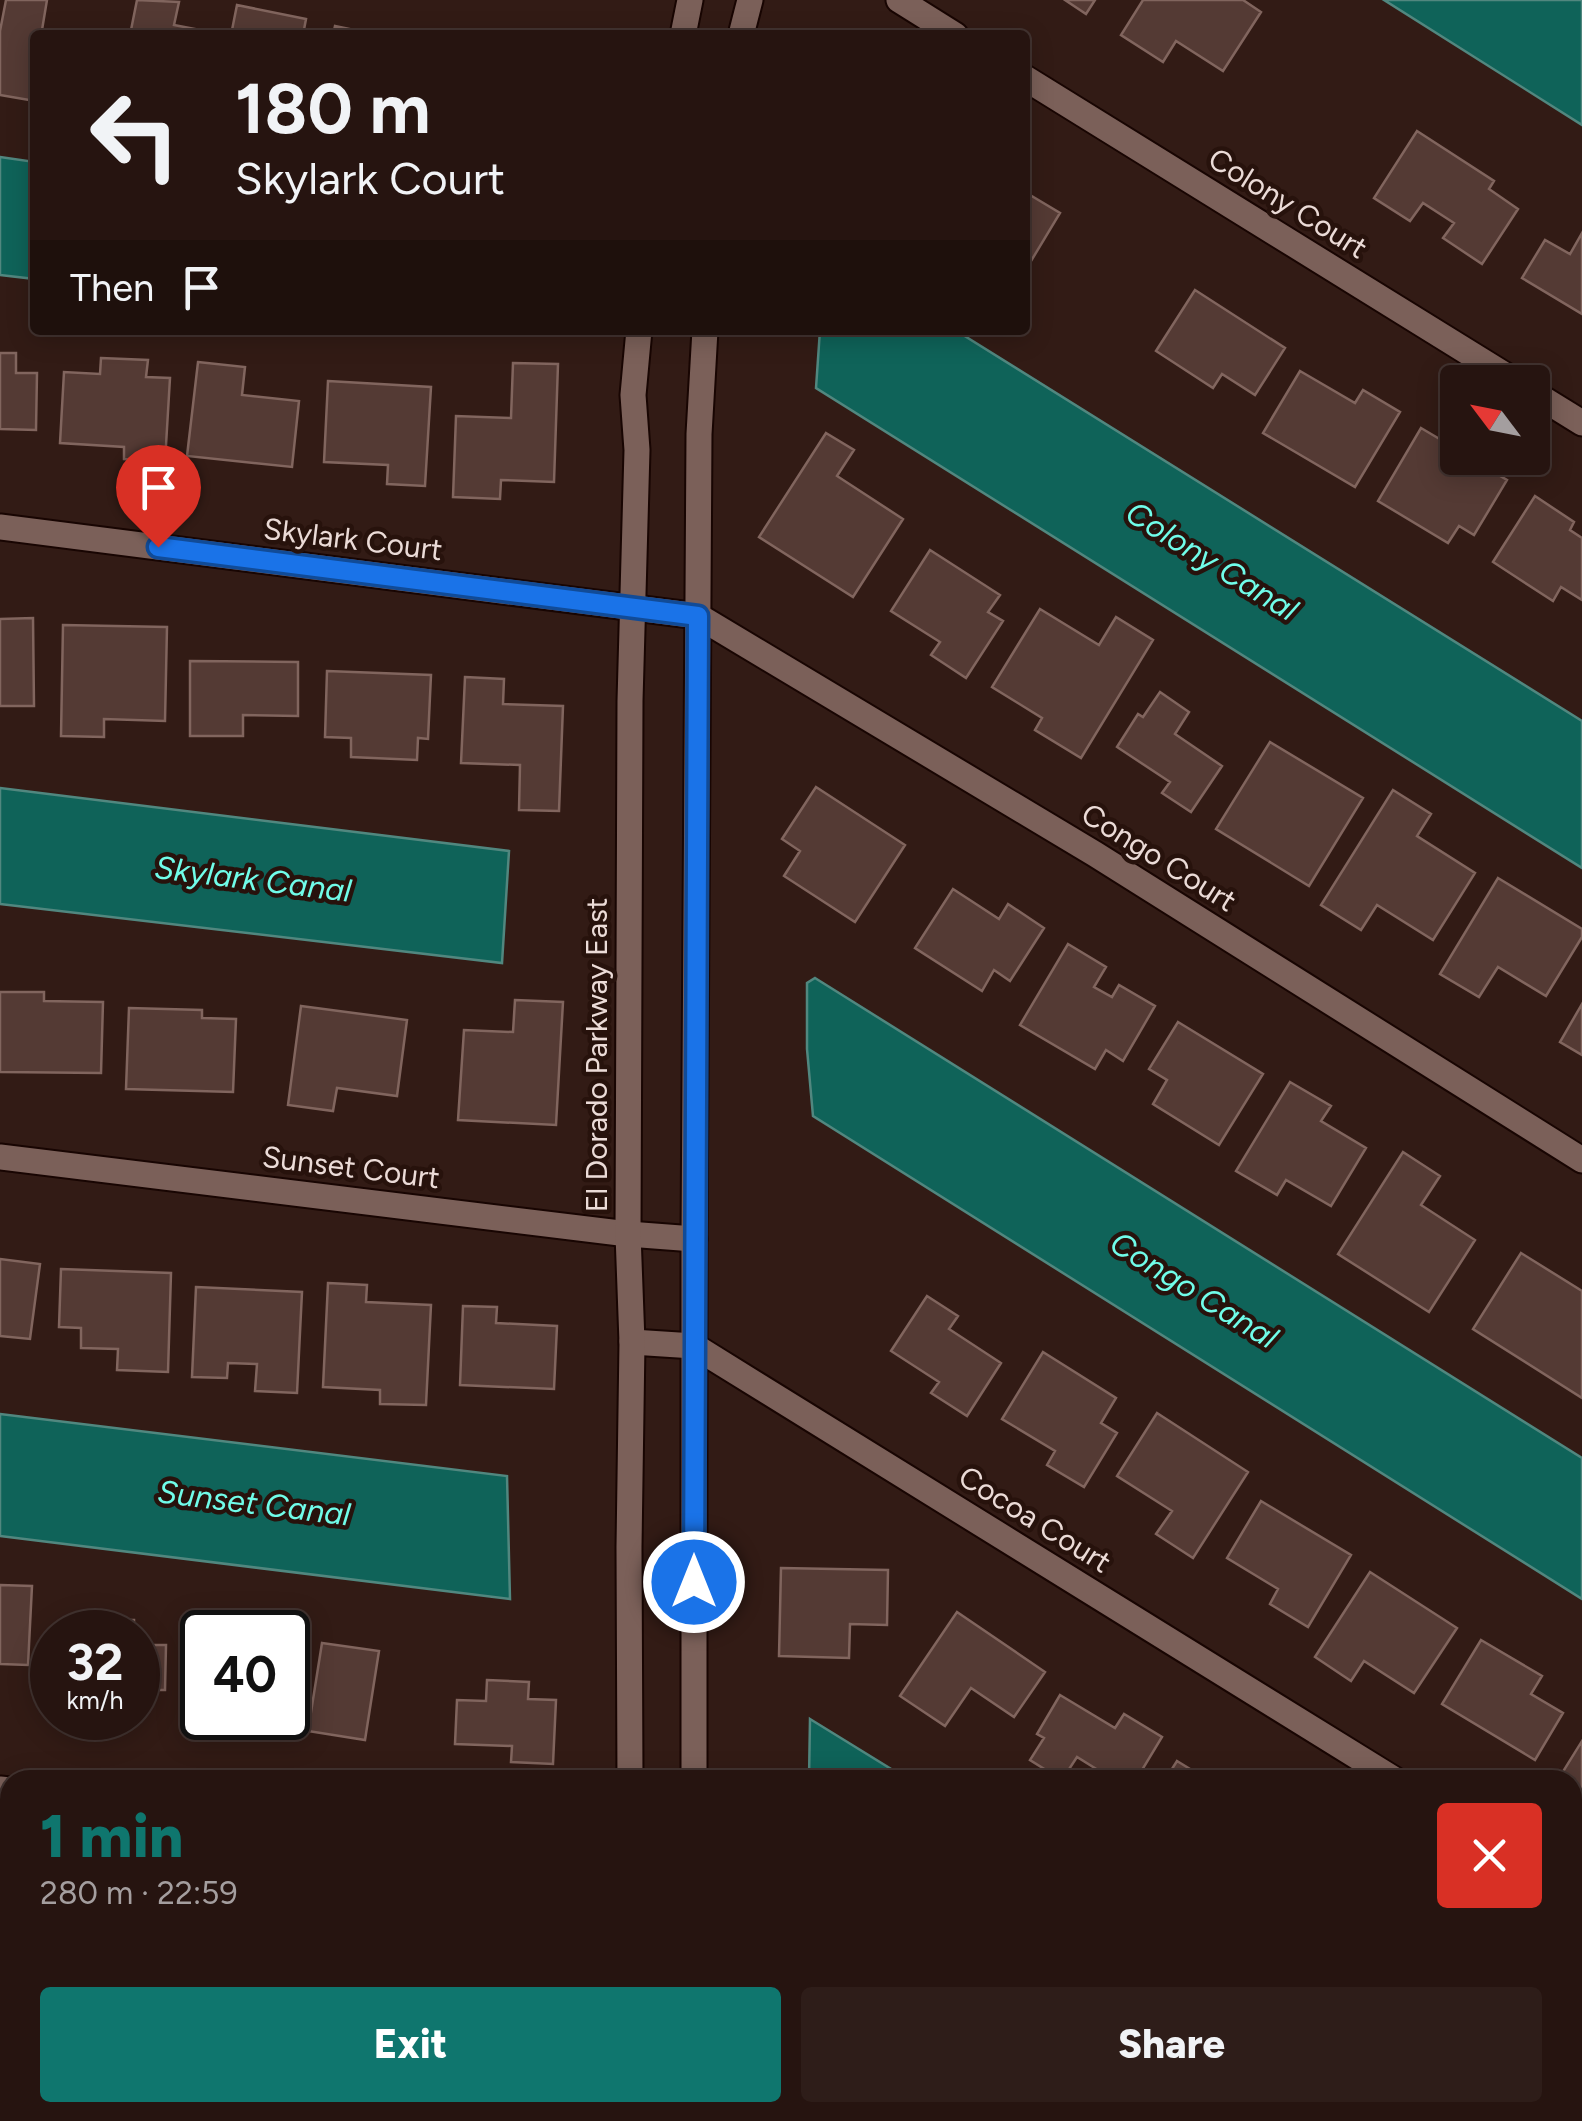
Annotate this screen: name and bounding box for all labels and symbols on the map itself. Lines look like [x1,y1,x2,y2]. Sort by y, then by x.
street label: Colony Court [1202,140,1374,266]
north arrow [1440,365,1550,475]
pin [116,445,201,548]
water label: Colony Canal [1119,493,1306,629]
street label: Skylark Court [261,510,445,568]
street label: Congo Court [1075,795,1243,919]
water label: Skylark Canal [153,848,354,910]
street label: El Dorado Parkway East [578,898,615,1212]
street label: Sunset Court [260,1138,442,1196]
water label: Congo Canal [1103,1223,1286,1357]
street label: Cocoa Court [952,1458,1118,1580]
water label: Sunset Canal [155,1472,353,1534]
position arrow [642,1530,746,1634]
speed limit sign: 40 [180,1610,310,1740]

